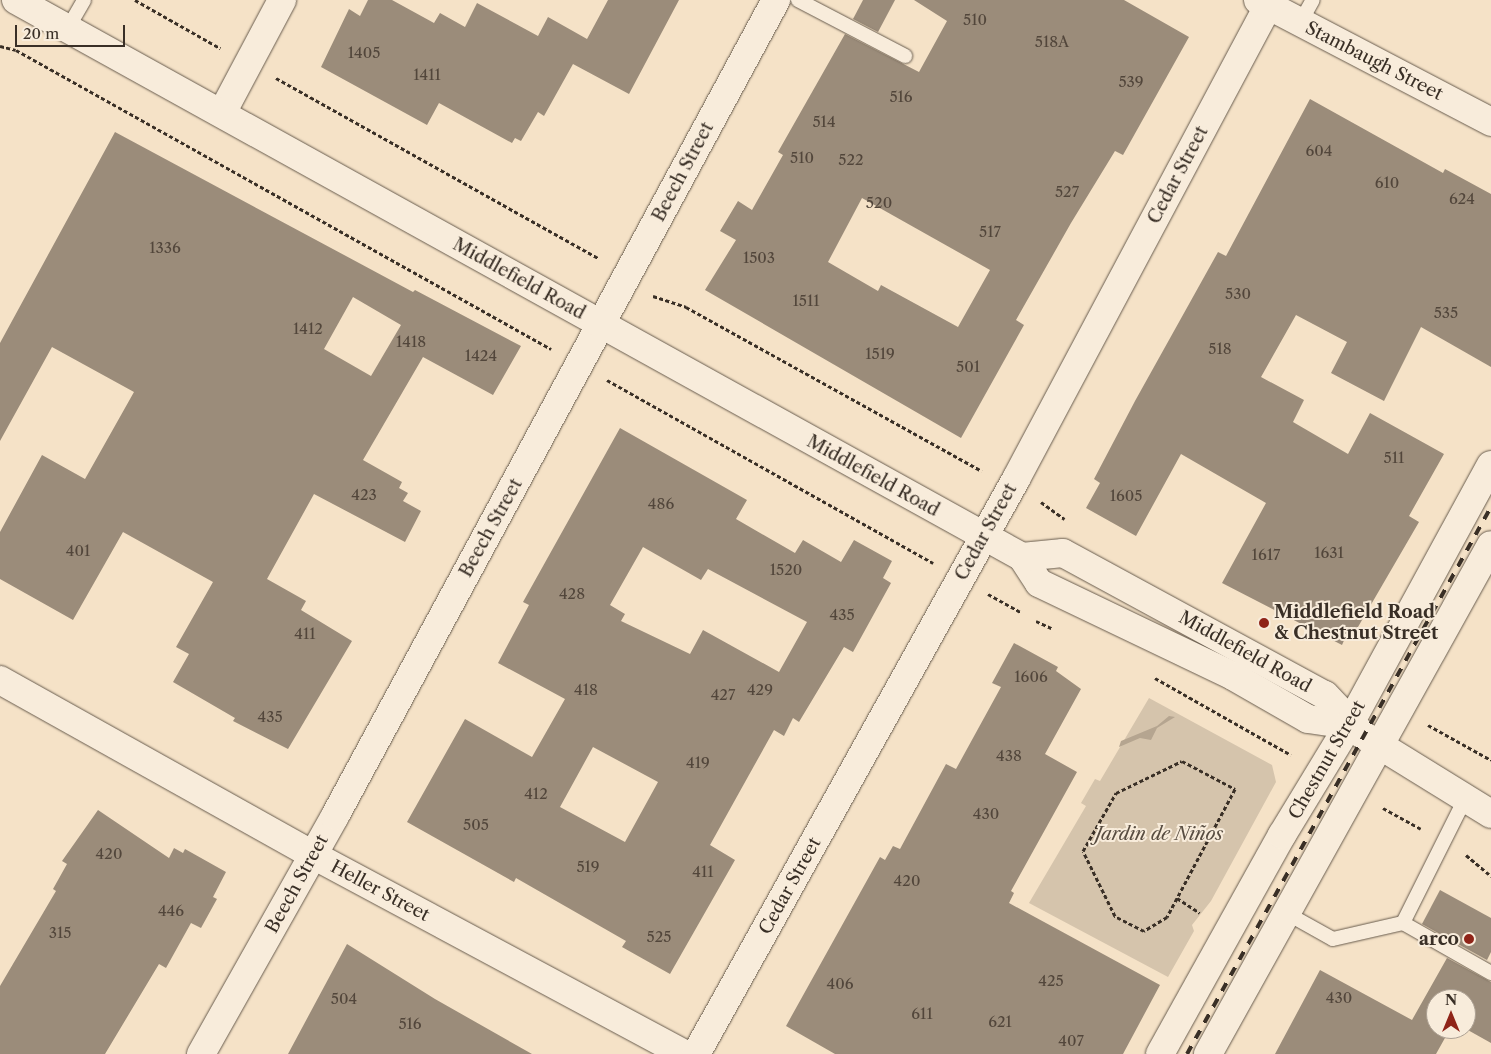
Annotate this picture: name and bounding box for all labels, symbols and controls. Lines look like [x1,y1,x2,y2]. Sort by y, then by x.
house number: 510 [963,11,987,29]
scale bar [18,15,128,47]
street label: Stambaugh Street [1302,17,1446,105]
text: 20 m [23,24,59,43]
house number: 518A [1035,33,1069,51]
house number: 1405 [348,44,380,62]
house number: 1411 [413,66,441,84]
house number: 539 [1118,73,1144,91]
house number: 516 [889,88,913,106]
house number: 514 [812,113,836,131]
street label: Beech Street [648,119,718,225]
street label: Cedar Street [1143,122,1213,228]
house number: 604 [1306,142,1332,160]
house number: 510 [790,149,814,167]
house number: 522 [838,151,864,169]
house number: 610 [1375,174,1399,192]
house number: 527 [1055,183,1079,201]
house number: 624 [1449,190,1475,208]
house number: 520 [866,194,892,212]
house number: 517 [979,223,1001,241]
street label: Middlefield Road [449,234,589,324]
house number: 1336 [149,239,181,257]
house number: 1503 [743,249,775,267]
house number: 530 [1225,285,1251,303]
house number: 1511 [792,292,820,310]
house number: 535 [1434,304,1458,322]
house number: 1412 [293,320,323,338]
house number: 1418 [396,333,426,351]
house number: 518 [1208,340,1232,358]
house number: 1519 [865,345,895,363]
house number: 1424 [465,347,497,365]
house number: 501 [956,358,980,376]
street label: Middlefield Road [803,431,943,521]
house number: 511 [1384,449,1404,467]
street label: Beech Street [455,475,527,581]
street label: Cedar Street [950,480,1022,584]
house number: 423 [351,486,377,504]
house number: 1605 [1110,487,1142,505]
house number: 486 [648,495,674,513]
house number: 401 [66,542,90,560]
house number: 1631 [1314,544,1344,562]
house number: 1617 [1252,546,1280,564]
house number: 1520 [770,561,802,579]
house number: 428 [559,585,585,603]
place label: Middlefield Road & Chestnut Street [1274,602,1438,644]
house number: 435 [829,606,855,624]
street label: Middlefield Road [1175,607,1315,697]
marker: Middlefield Road & Chestnut Street [1258,617,1270,629]
house number: 411 [294,625,316,643]
house number: 1606 [1014,668,1048,686]
house number: 418 [574,681,598,699]
house number: 429 [747,681,773,699]
house number: 427 [711,686,735,704]
street label: Chestnut Street [1284,697,1370,823]
house number: 435 [257,708,283,726]
house number: 438 [996,747,1022,765]
house number: 419 [686,754,710,772]
house number: 412 [524,785,548,803]
house number: 430 [973,805,999,823]
house number: 505 [463,816,489,834]
park label: Jardin de Niños [1095,823,1223,845]
street label: Beech Street [261,831,333,937]
street label: Cedar Street [754,834,826,938]
house number: 420 [96,845,122,863]
street label: Heller Street [327,856,433,926]
house number: 519 [576,858,600,876]
house number: 411 [692,863,714,881]
house number: 420 [894,872,920,890]
house number: 446 [158,902,184,920]
house number: 315 [49,924,71,942]
house number: 525 [647,928,671,946]
place label: arco [1419,928,1459,950]
marker: arco [1463,933,1475,945]
house number: 425 [1038,972,1064,990]
house number: 406 [827,975,853,993]
house number: 430 [1326,989,1352,1007]
north arrow [1426,989,1476,1039]
house number: 504 [331,990,357,1008]
text: N [1445,991,1457,1009]
house number: 611 [911,1005,933,1023]
house number: 621 [988,1013,1012,1031]
house number: 516 [398,1015,422,1033]
house number: 407 [1058,1032,1084,1050]

